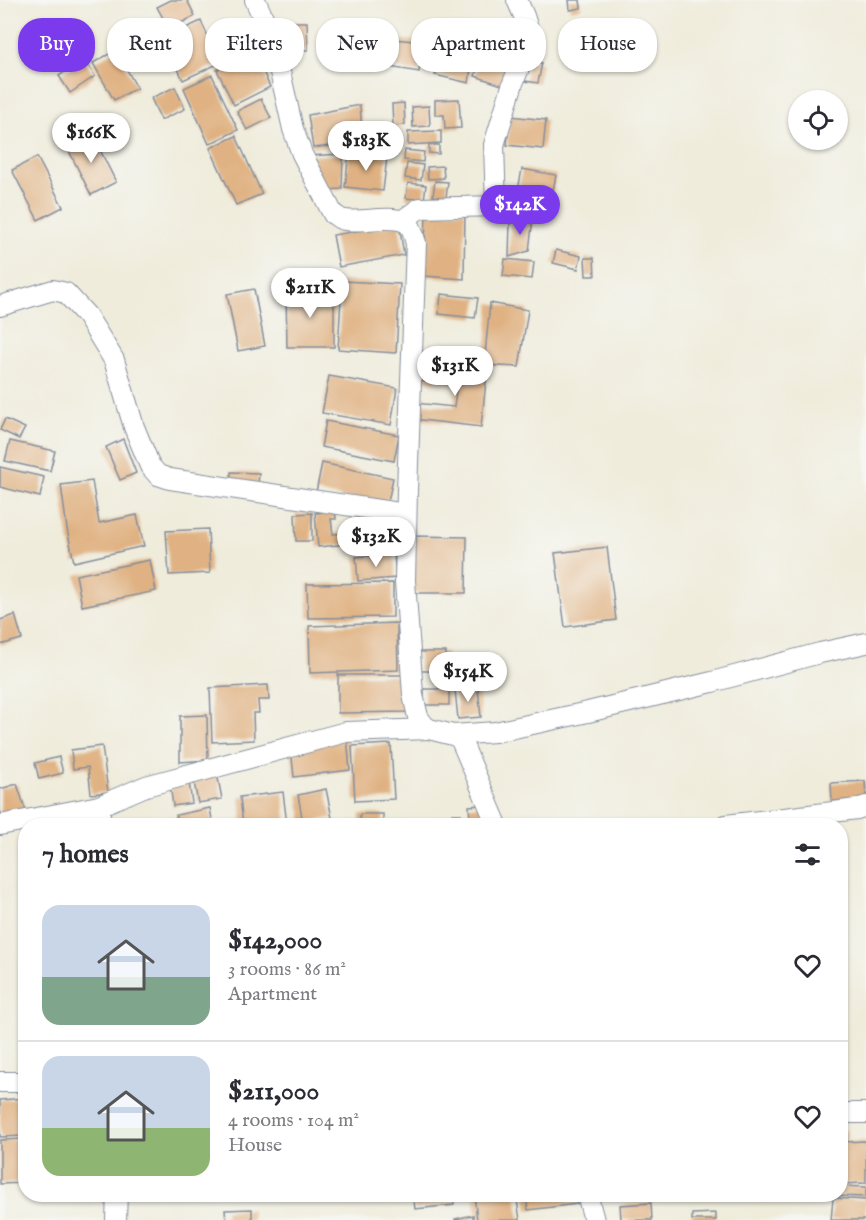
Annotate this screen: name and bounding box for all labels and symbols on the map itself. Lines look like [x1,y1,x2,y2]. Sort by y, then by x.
pin: $166K [49,113,133,164]
pin: $183K [324,121,408,172]
pin: $142K [478,185,562,236]
pin: $211K [268,268,352,319]
pin: $131K [413,346,497,397]
pin: $132K [334,517,418,568]
pin: $154K [426,652,510,703]

